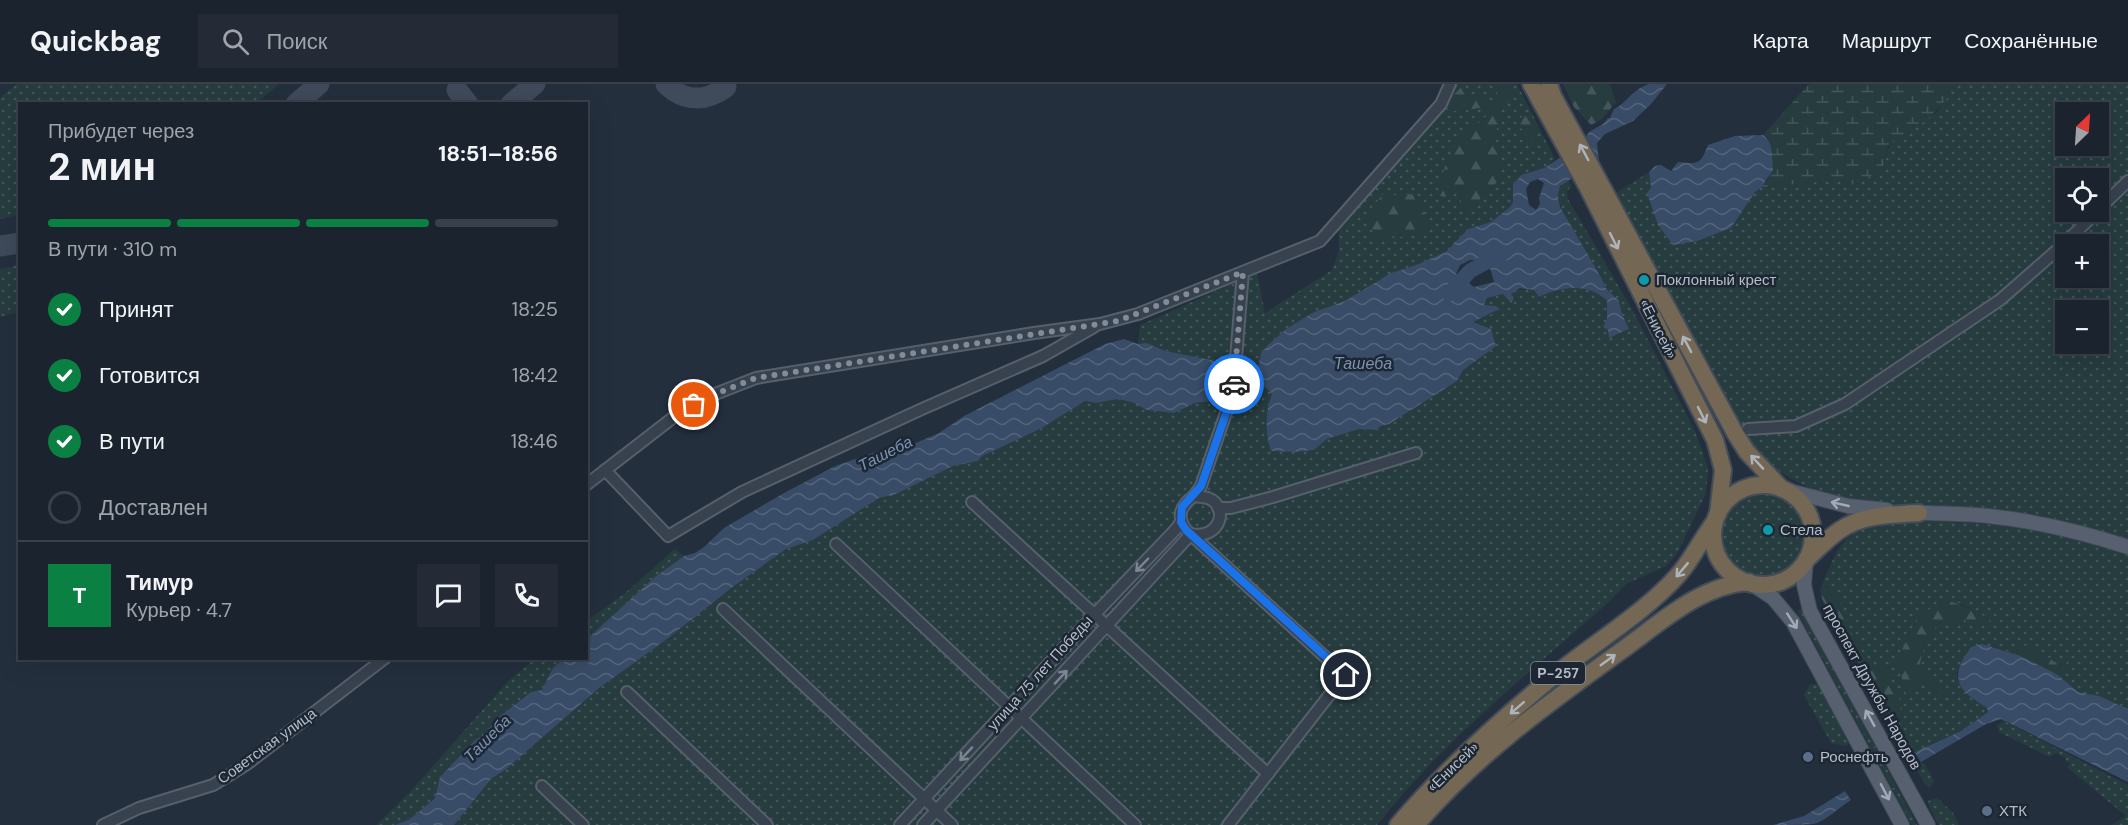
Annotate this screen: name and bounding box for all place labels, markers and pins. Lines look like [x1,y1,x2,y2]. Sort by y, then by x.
place label: Поклонный крест [1656,270,1777,290]
marker: Поклонный крест [1637,273,1651,287]
pin [668,379,719,430]
place label: Стела [1780,520,1823,540]
marker: Стела [1761,523,1775,537]
pin [1320,649,1371,700]
place label: Роснефть [1820,747,1889,767]
marker: Роснефть [1801,750,1815,764]
place label: ХТК [1999,801,2027,821]
marker: ХТК [1980,804,1994,818]

